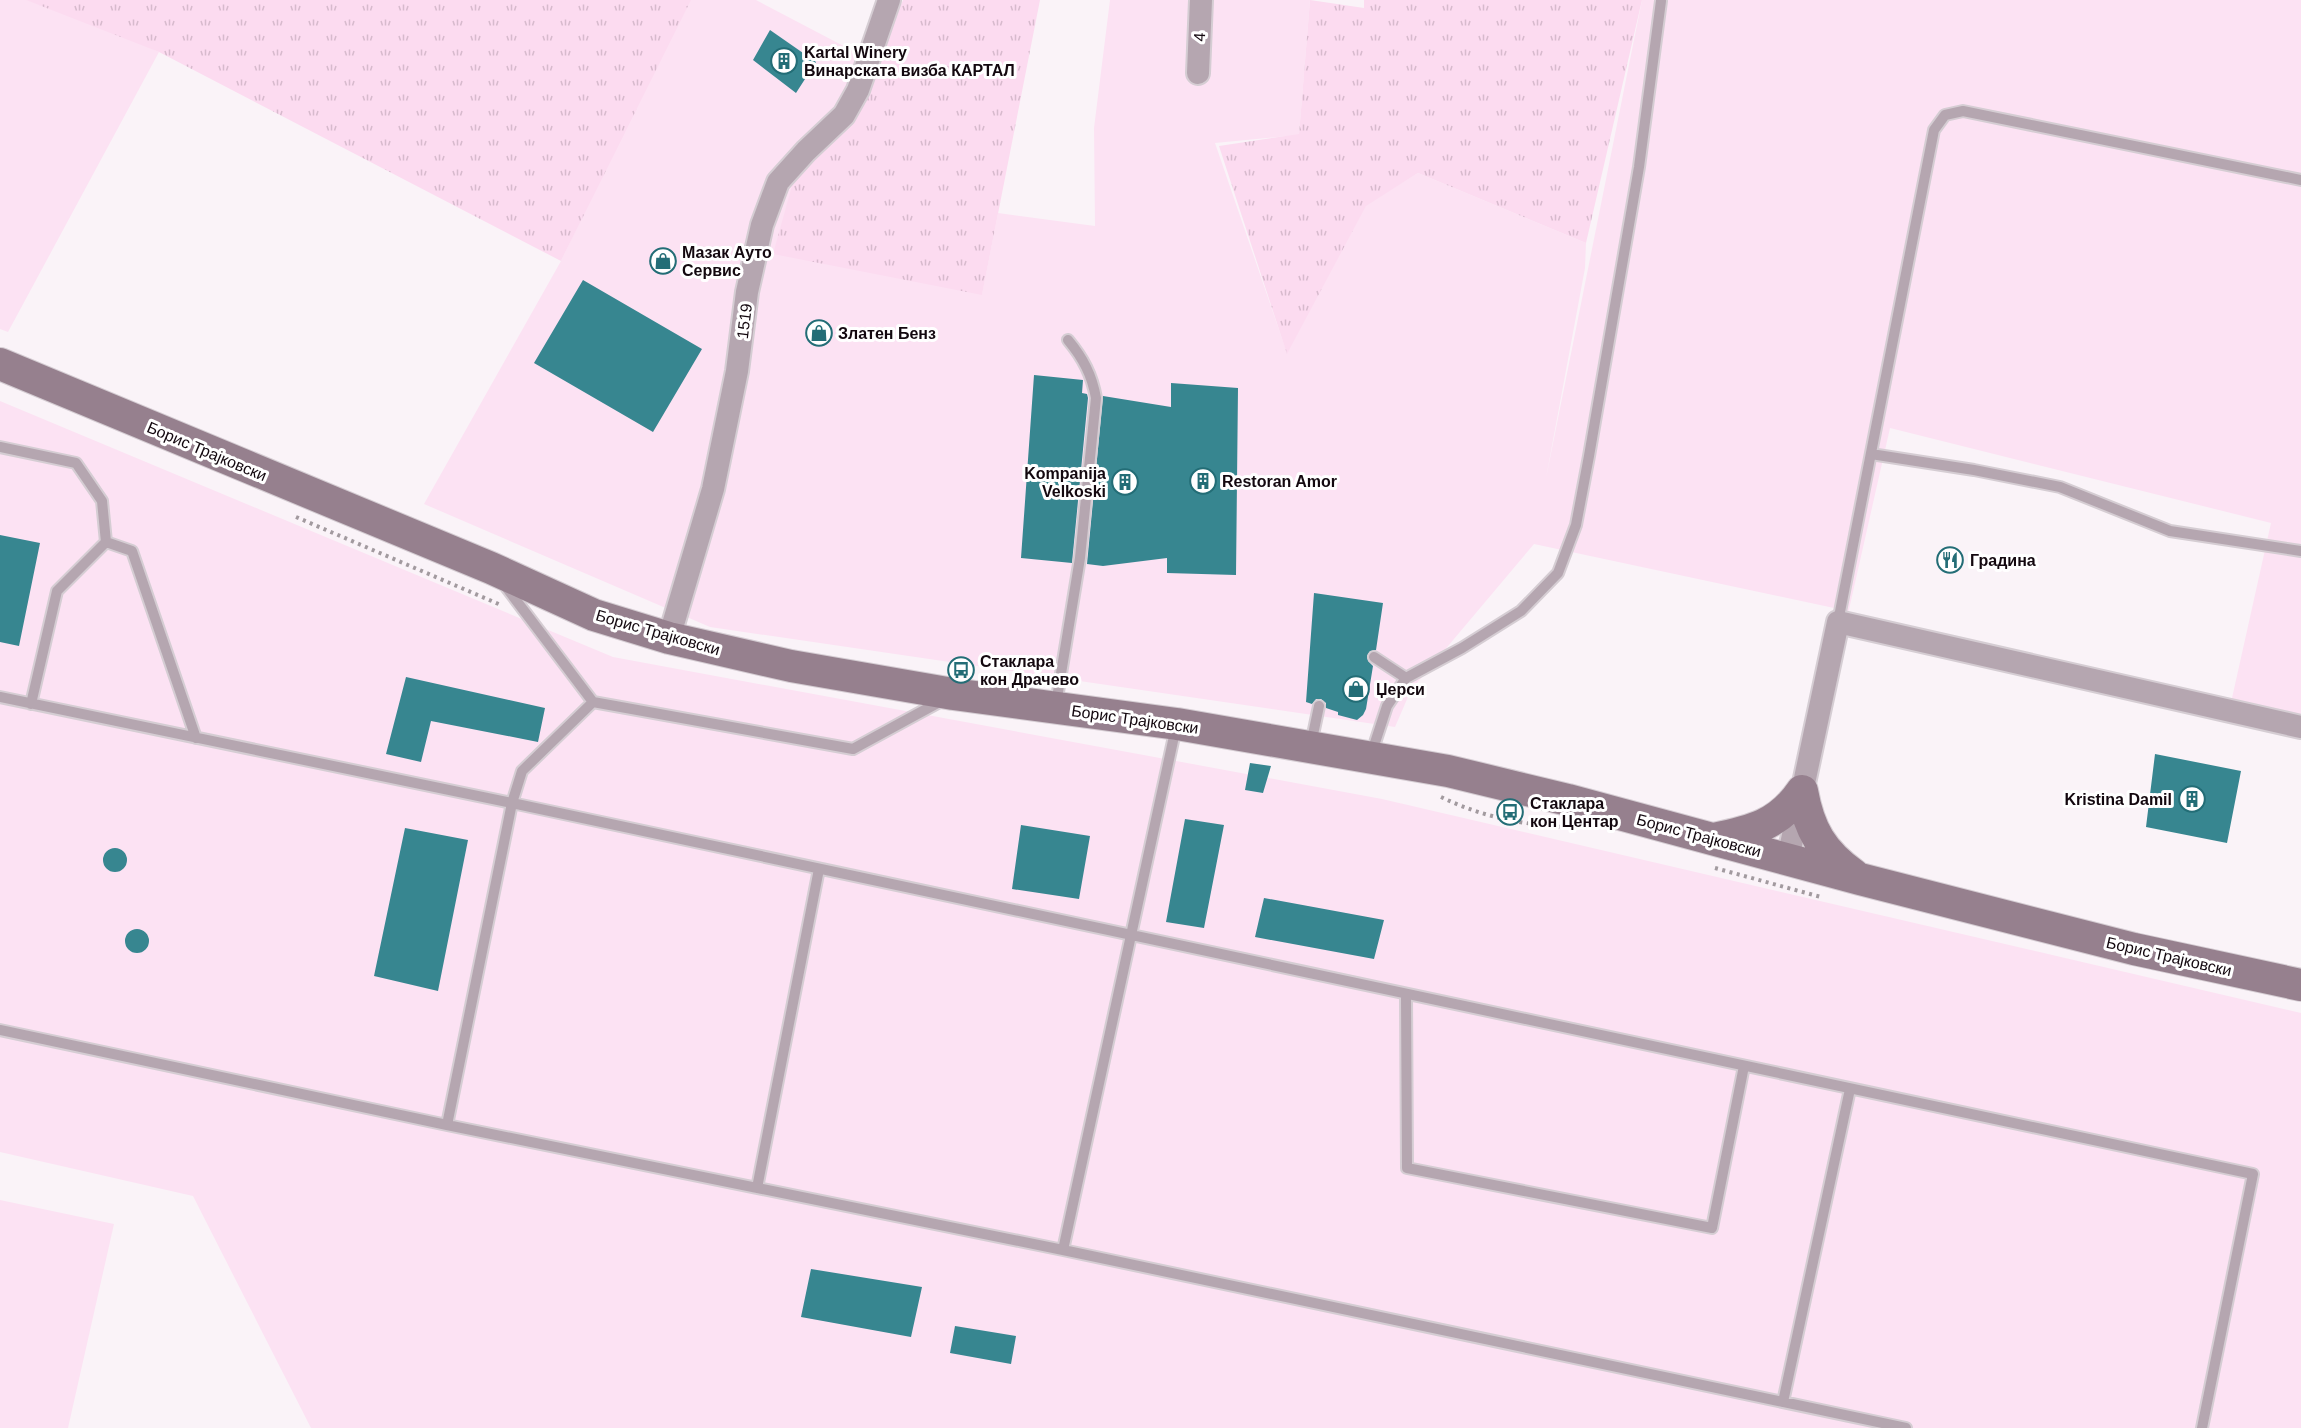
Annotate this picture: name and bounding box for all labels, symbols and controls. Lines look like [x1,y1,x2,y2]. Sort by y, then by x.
street label: 4 [1191,32,1208,42]
place label: Kartal Winery Винарската визба КАРТАЛ [804,44,1015,79]
building icon: Kartal Winery Винарската визба КАРТАЛ [769,46,799,76]
place label: Мазак Ауто Сервис [682,244,772,279]
shop icon: Мазак Ауто Сервис [648,246,678,276]
street label: 1519 [734,302,755,340]
shop icon: Златен Бенз [804,318,834,348]
place label: Златен Бенз [838,325,936,342]
street label: Борис Трајковски [144,419,269,484]
place label: Kompanija Velkoski [1024,465,1106,500]
building icon: Restoran Amor [1188,466,1218,496]
building icon: Kompanija Velkoski [1110,467,1140,497]
place label: Restoran Amor [1222,473,1337,490]
restaurant icon: Градина [1935,545,1965,575]
place label: Градина [1970,552,2036,569]
street label: Борис Трајковски [594,607,722,658]
place label: Стаклара кон Драчево [980,653,1079,688]
bus stop icon: Стаклара кон Драчево [946,655,976,685]
shop icon: Џерси [1341,674,1371,704]
place label: Џерси [1376,681,1425,698]
street label: Борис Трајковски [1070,702,1200,737]
building icon: Kristina Damil [2177,784,2207,814]
place label: Kristina Damil [2064,791,2172,808]
place label: Стаклара кон Центар [1530,795,1619,830]
bus stop icon: Стаклара кон Центар [1495,797,1525,827]
street label: Борис Трајковски [1635,811,1763,860]
street label: Борис Трајковски [2104,934,2233,979]

